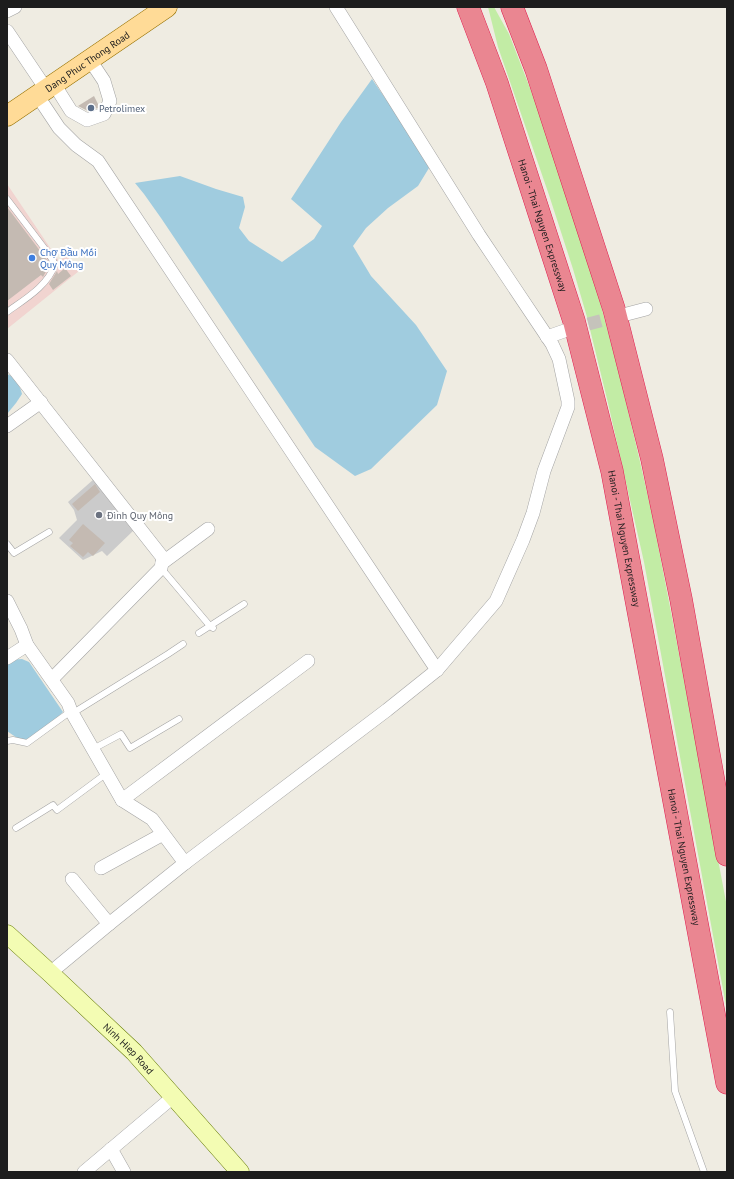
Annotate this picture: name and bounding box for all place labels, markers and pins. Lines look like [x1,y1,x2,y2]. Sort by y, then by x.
place label: Petrolimex [99,102,145,115]
marker: Petrolimex [86,103,96,113]
place label: Chợ Đầu Mối Quy Mông [40,246,97,271]
marker: Chợ Đầu Mối Quy Mông [27,253,37,263]
place label: Đình Quy Mông [106,509,173,522]
marker: Đình Quy Mông [94,510,104,520]

